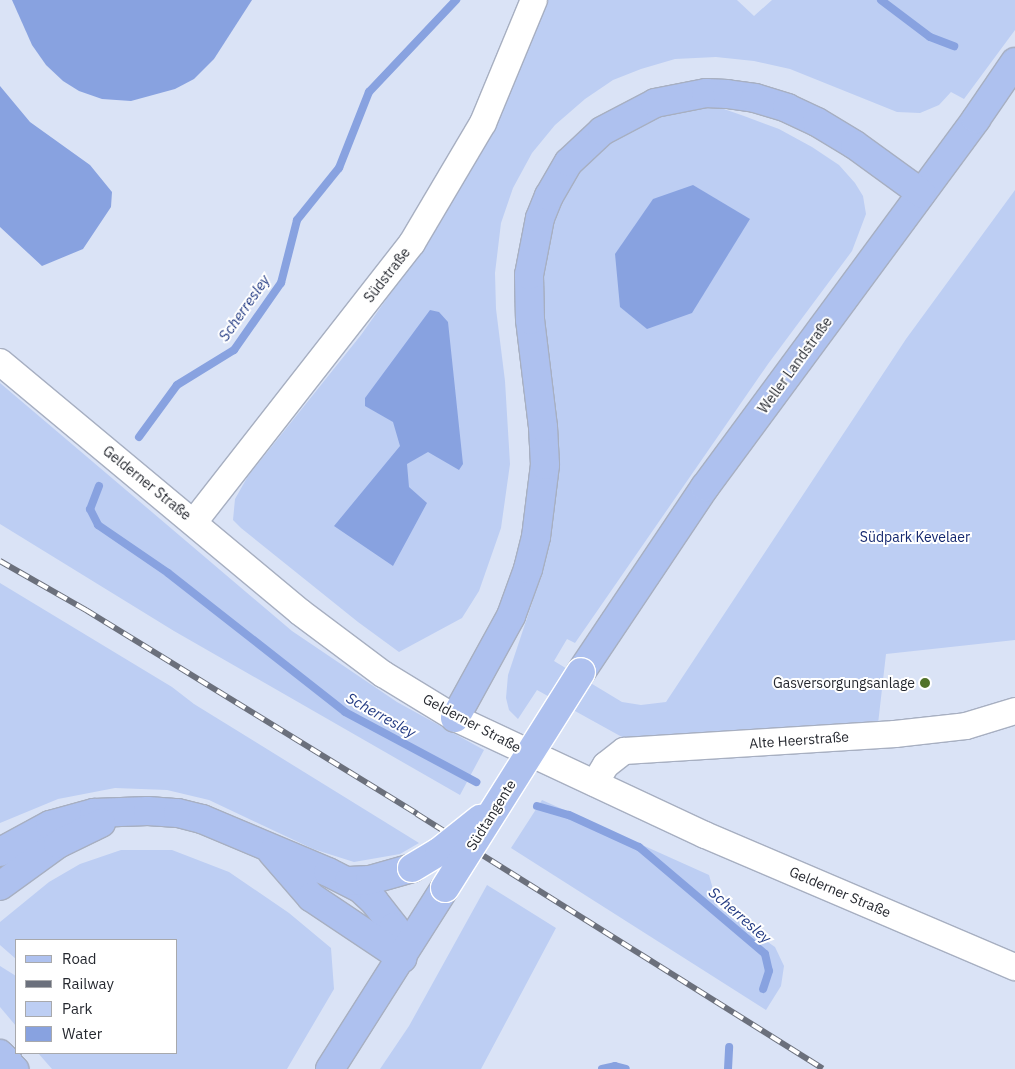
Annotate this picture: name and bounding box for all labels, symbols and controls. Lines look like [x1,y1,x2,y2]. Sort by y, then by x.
street label: Südstraße [360,244,414,306]
water label: Scherresley [215,272,273,344]
street label: Weller Landstraße [754,314,836,416]
street label: Gelderner Straße [100,442,194,524]
park label: Südpark Kevelaer [860,529,970,545]
place label: Gasversorgungsanlage [773,675,915,691]
marker: Gasversorgungsanlage [919,677,931,689]
water label: Scherresley [343,689,419,741]
street label: Gelderner Straße [420,690,524,756]
street label: Alte Heerstraße [749,728,849,752]
street label: Südtangente [463,777,519,853]
street label: Gelderner Straße [787,863,893,921]
water label: Scherresley [705,883,775,947]
legend [15,939,178,1054]
text: Road [62,949,97,968]
text: Railway [62,974,114,993]
text: Park [62,999,92,1018]
text: Water [62,1024,102,1043]

